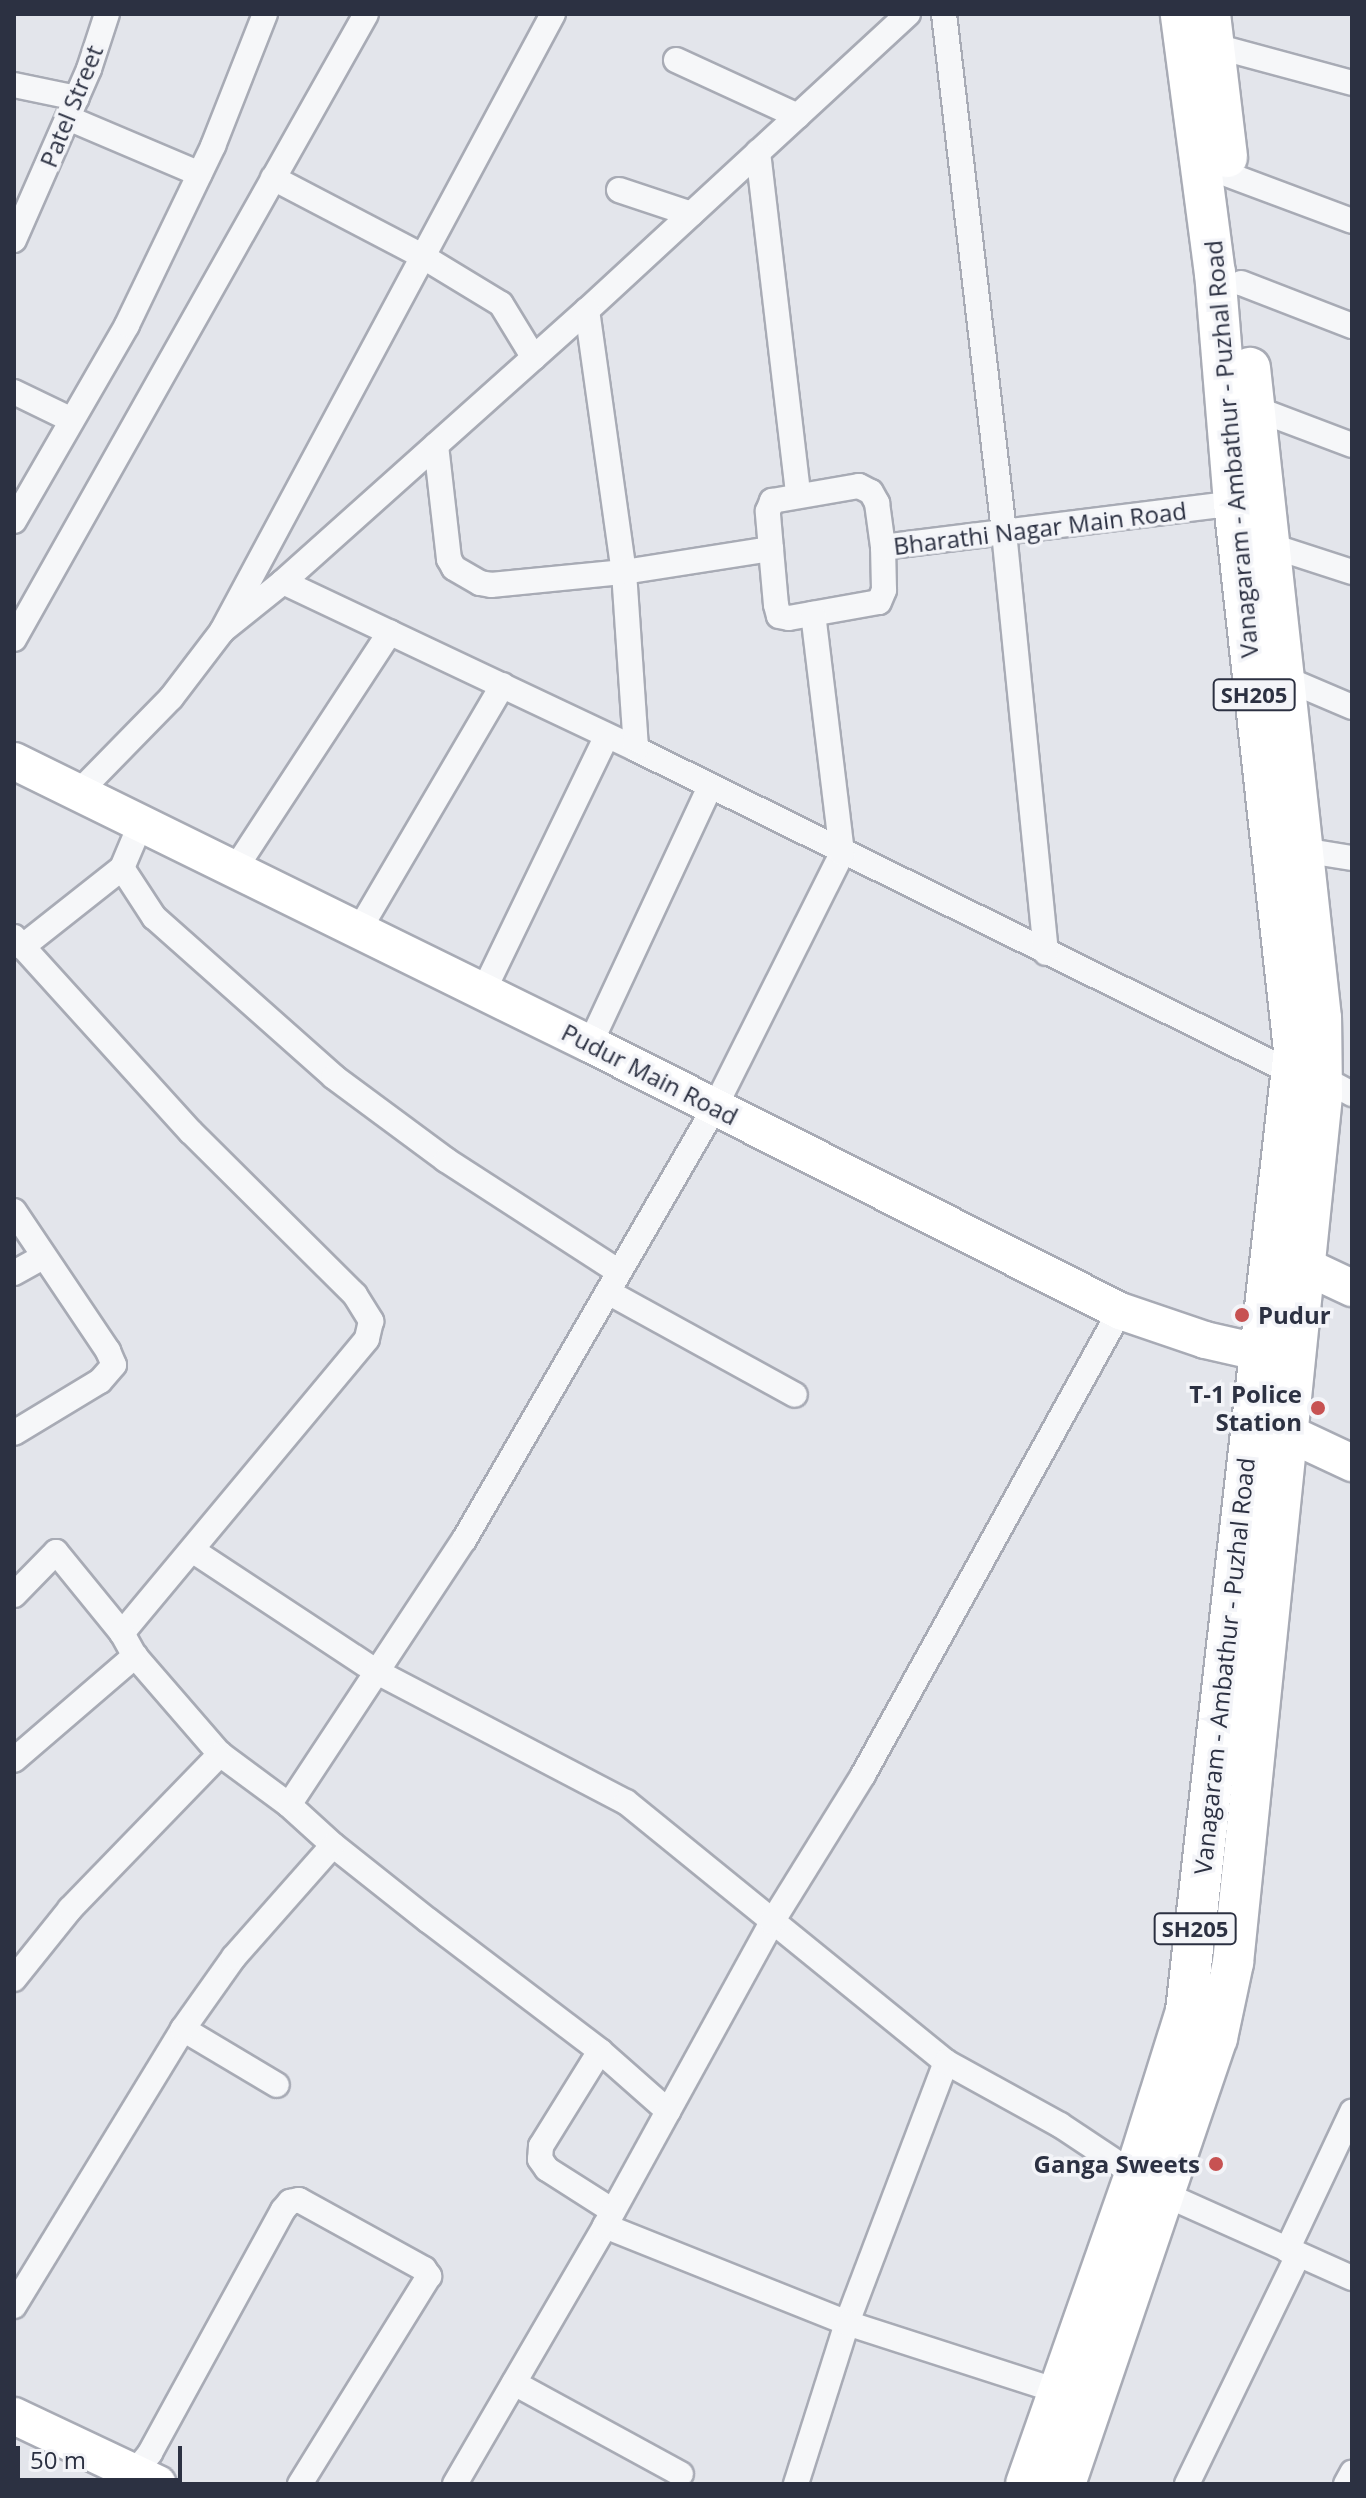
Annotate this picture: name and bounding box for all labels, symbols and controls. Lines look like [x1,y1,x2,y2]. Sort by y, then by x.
street label: Patel Street [33,41,109,171]
street label: Vanagaram - Ambathur - Puzhal Road [1198,239,1264,659]
street label: Bharathi Nagar Main Road [892,496,1188,560]
road number: SH205 [1212,677,1296,713]
street label: Pudur Main Road [557,1017,743,1131]
place label: Pudur [1258,1301,1331,1329]
marker: Pudur [1233,1306,1251,1324]
place label: T-1 Police Station [1189,1380,1302,1436]
marker: T-1 Police Station [1309,1399,1327,1417]
street label: Vanagaram - Ambathur - Puzhal Road [1188,1456,1260,1876]
road number: SH205 [1153,1911,1237,1947]
place label: Ganga Sweets [1034,2150,1200,2178]
marker: Ganga Sweets [1207,2155,1225,2173]
scale bar [20,2430,186,2480]
text: 50 m [30,2443,86,2476]

